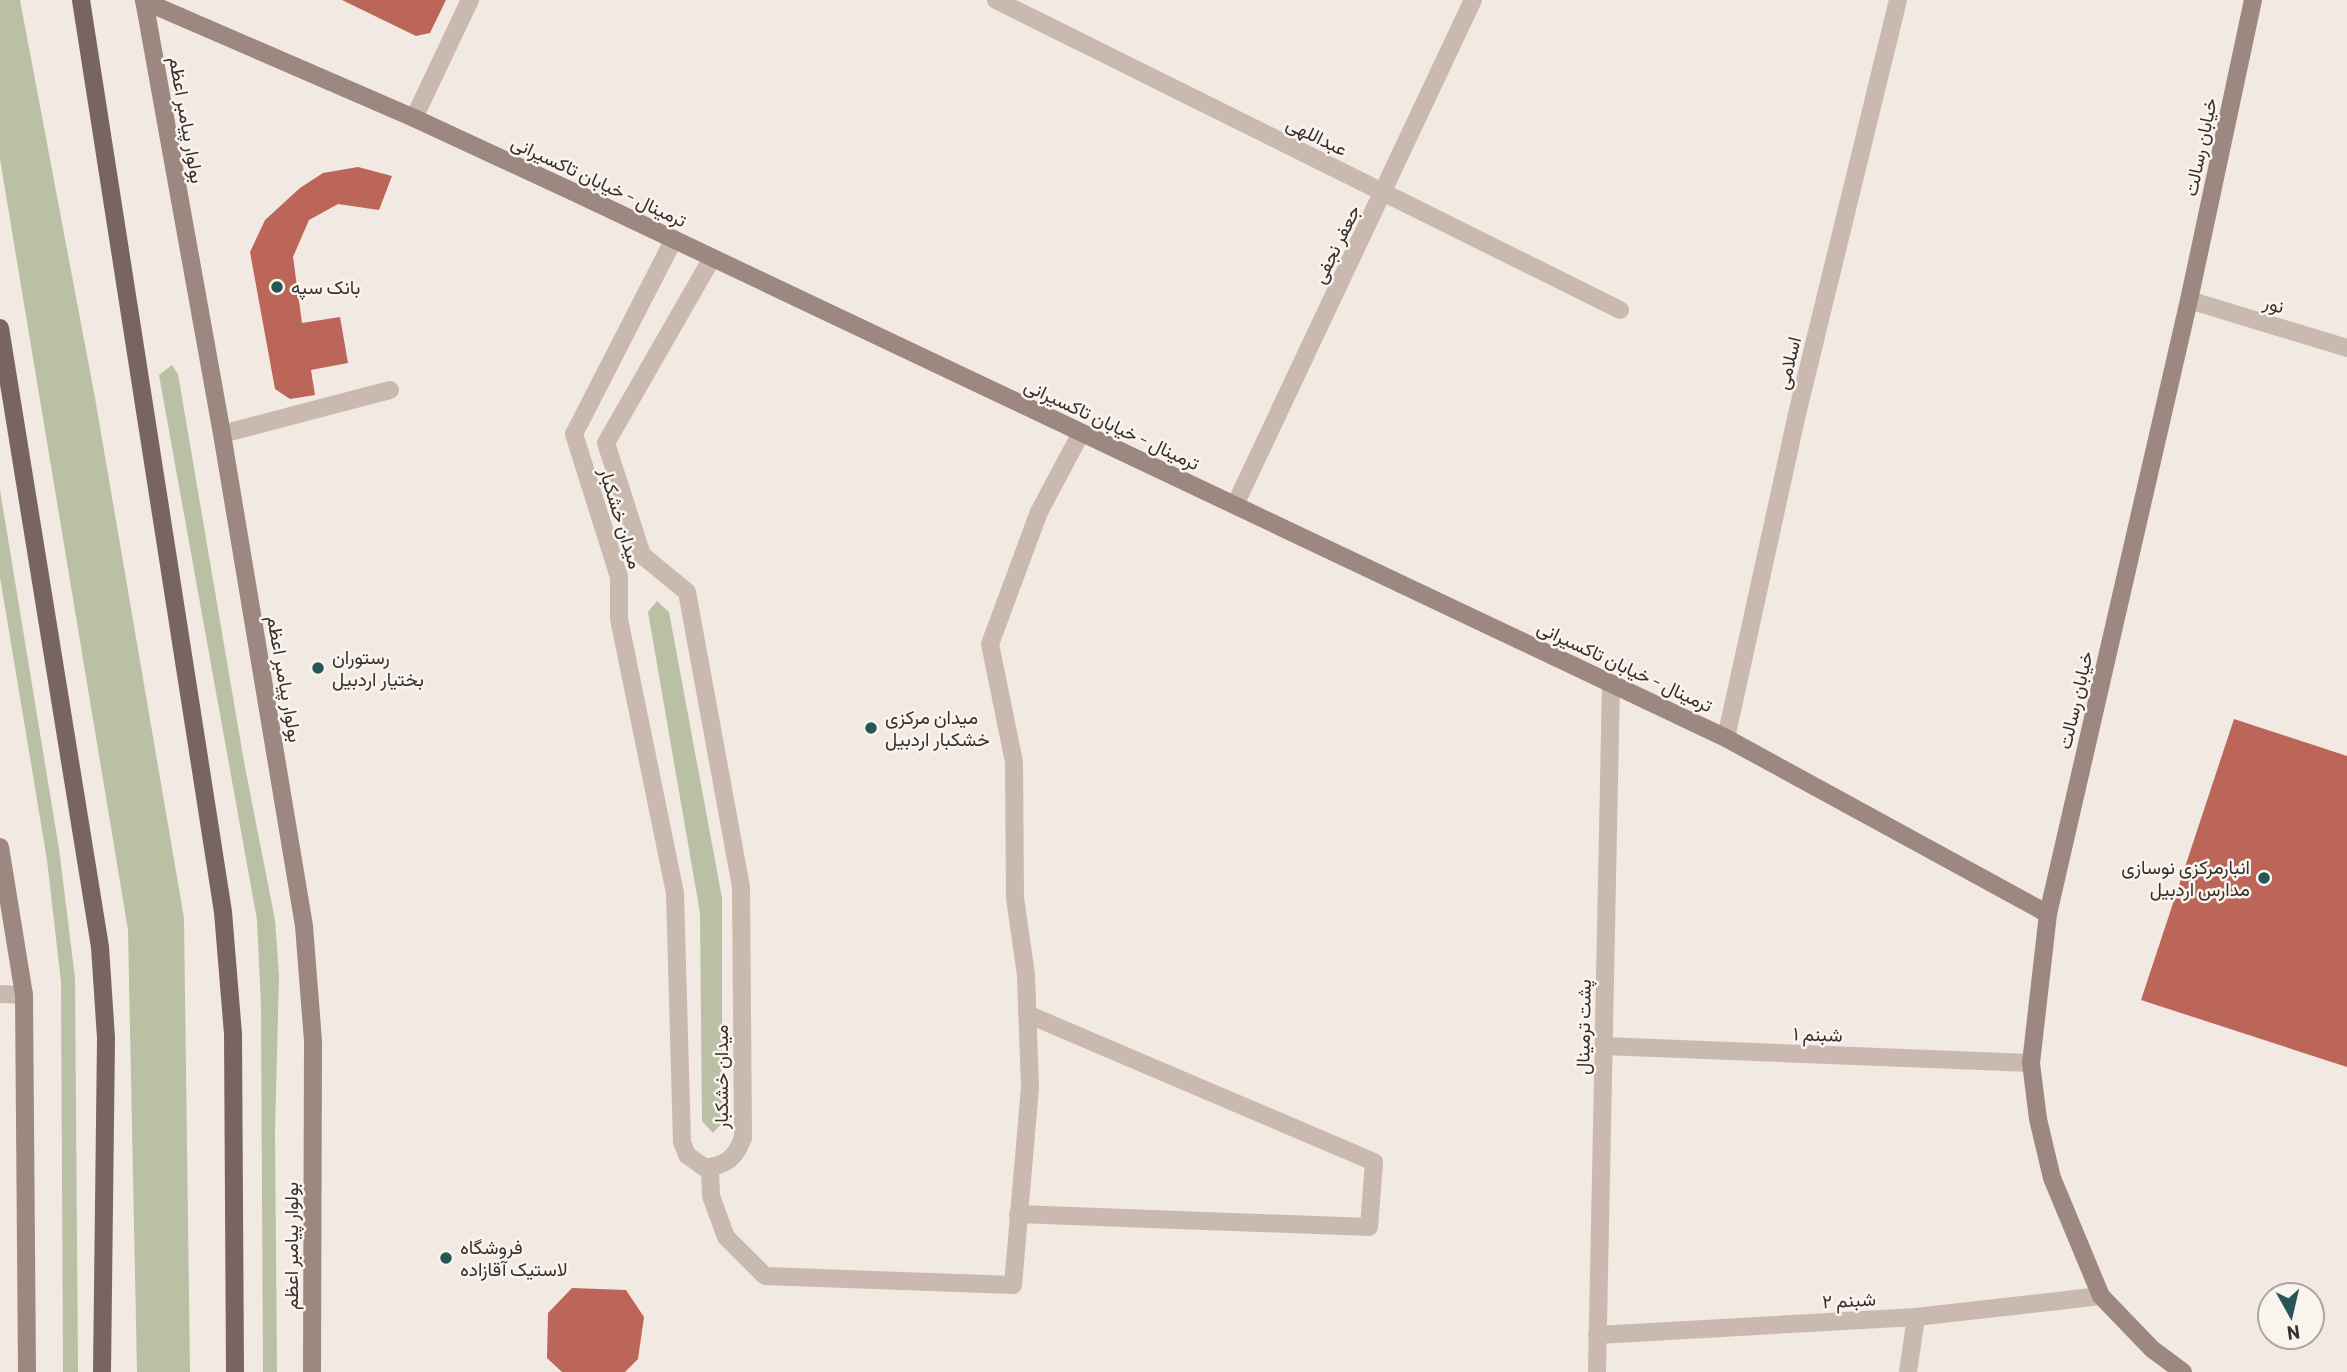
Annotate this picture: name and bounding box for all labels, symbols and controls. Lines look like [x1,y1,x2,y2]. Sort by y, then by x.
street label: بولوار پیامبر اعظم [162,55,210,186]
street label: خیابان رسالت [2178,96,2222,198]
street label: عبداللهی [1283,111,1351,161]
street label: ترمینال - خیابان تاکسیرانی [508,130,691,232]
street label: جعفر نجفی [1307,201,1365,287]
place label: بانک سپه [291,275,360,301]
marker: بانک سپه [269,279,285,295]
street label: نور [2260,289,2287,318]
street label: اسلامی [1770,334,1806,392]
street label: ترمینال - خیابان تاکسیرانی [1021,373,1204,475]
street label: میدان خشکبار [594,463,648,572]
street label: بولوار پیامبر اعظم [260,614,308,745]
street label: ترمینال - خیابان تاکسیرانی [1534,615,1717,717]
place label: رستوران بختیار اردبیل [332,645,424,691]
street label: خیابان رسالت [2052,649,2098,751]
marker: رستوران بختیار اردبیل [310,660,326,676]
place label: میدان مرکزی خشکبار اردبیل [885,705,990,751]
marker: میدان مرکزی خشکبار اردبیل [863,720,879,736]
place label: انبارمرکزی نوسازی مدارس اردبیل [2121,855,2250,901]
marker: انبارمرکزی نوسازی مدارس اردبیل [2256,870,2272,886]
street label: پشت ترمینال [1570,979,1598,1075]
street label: شبنم ۱ [1793,1021,1843,1048]
street label: میدان خشکبار [709,1025,733,1130]
street label: بولوار پیامبر اعظم [279,1182,305,1310]
place label: فروشگاه لاستیک آقازاده [460,1235,567,1281]
marker: فروشگاه لاستیک آقازاده [438,1250,454,1266]
north arrow [2256,1281,2326,1351]
street label: شبنم ۲ [1822,1287,1877,1314]
text: N [2286,1321,2301,1346]

